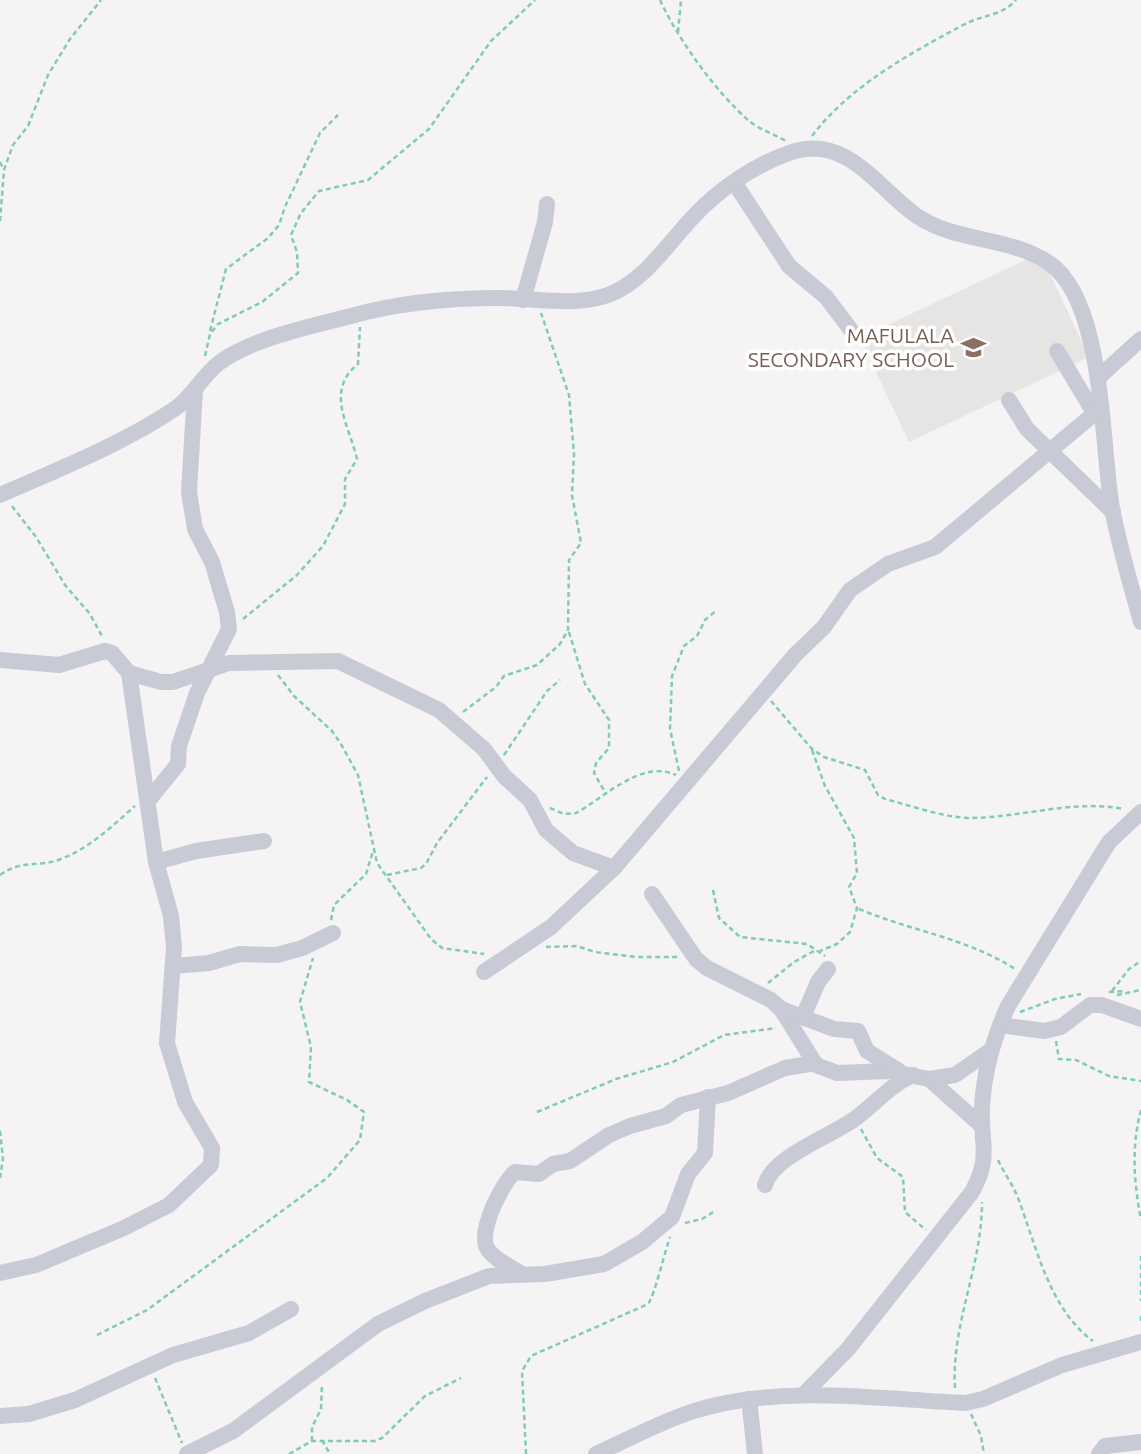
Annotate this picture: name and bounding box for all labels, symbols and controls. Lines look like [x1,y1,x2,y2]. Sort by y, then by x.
place label: MAFULALA SECONDARY SCHOOL [748,323,954,371]
school or university icon: MAFULALA SECONDARY SCHOOL [960,334,988,362]

